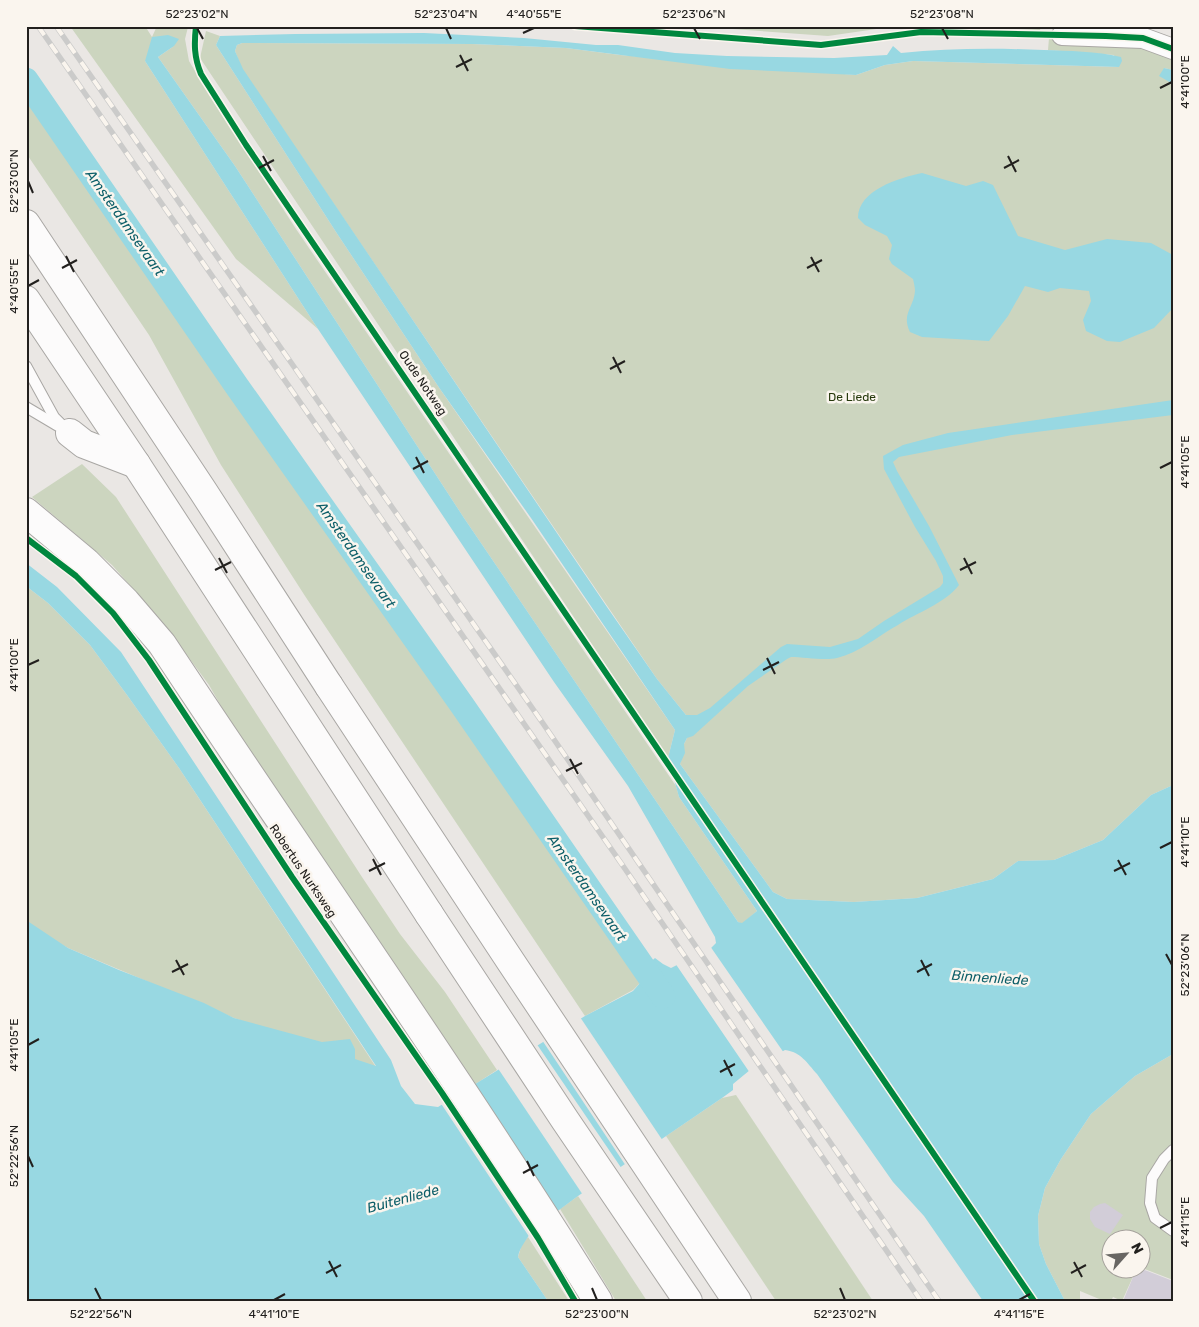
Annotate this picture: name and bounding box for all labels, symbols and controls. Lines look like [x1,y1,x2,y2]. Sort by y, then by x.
text: 52°23'02"N [165,7,229,21]
text: 52°23'04"N [414,7,478,21]
text: 4°40'55"E [506,7,562,21]
text: 52°23'06"N [663,7,725,21]
text: 52°23'08"N [910,7,974,21]
text: 4°41'00"E [1178,55,1192,109]
text: 52°23'00"N [7,149,21,213]
water label: Amsterdamsevaart [81,166,168,280]
text: 4°40'55"E [7,258,21,314]
street label: Oude Notweg [396,348,450,418]
park label: De Liede [828,390,876,404]
text: 4°41'05"E [1178,435,1192,489]
water label: Amsterdamsevaart [312,498,399,612]
text: 4°41'00"E [7,638,21,692]
text: 4°41'10"E [1178,816,1192,868]
street label: Robertus Nurksweg [267,822,339,920]
water label: Amsterdamsevaart [543,831,630,945]
text: 52°23'06"N [1178,934,1192,996]
water label: Binnenliede [951,967,1029,989]
text: 4°41'05"E [7,1018,21,1072]
text: 52°22'56"N [7,1125,21,1187]
water label: Buitenliede [365,1181,441,1217]
text: 4°41'15"E [1178,1197,1192,1247]
north arrow [1102,1230,1152,1280]
text: N [1127,1240,1147,1257]
text: 52°22'56"N [70,1307,132,1321]
text: 4°41'10"E [248,1307,300,1321]
text: 52°23'00"N [565,1307,629,1321]
text: 52°23'02"N [813,1307,877,1321]
text: 4°41'15"E [994,1307,1044,1321]

